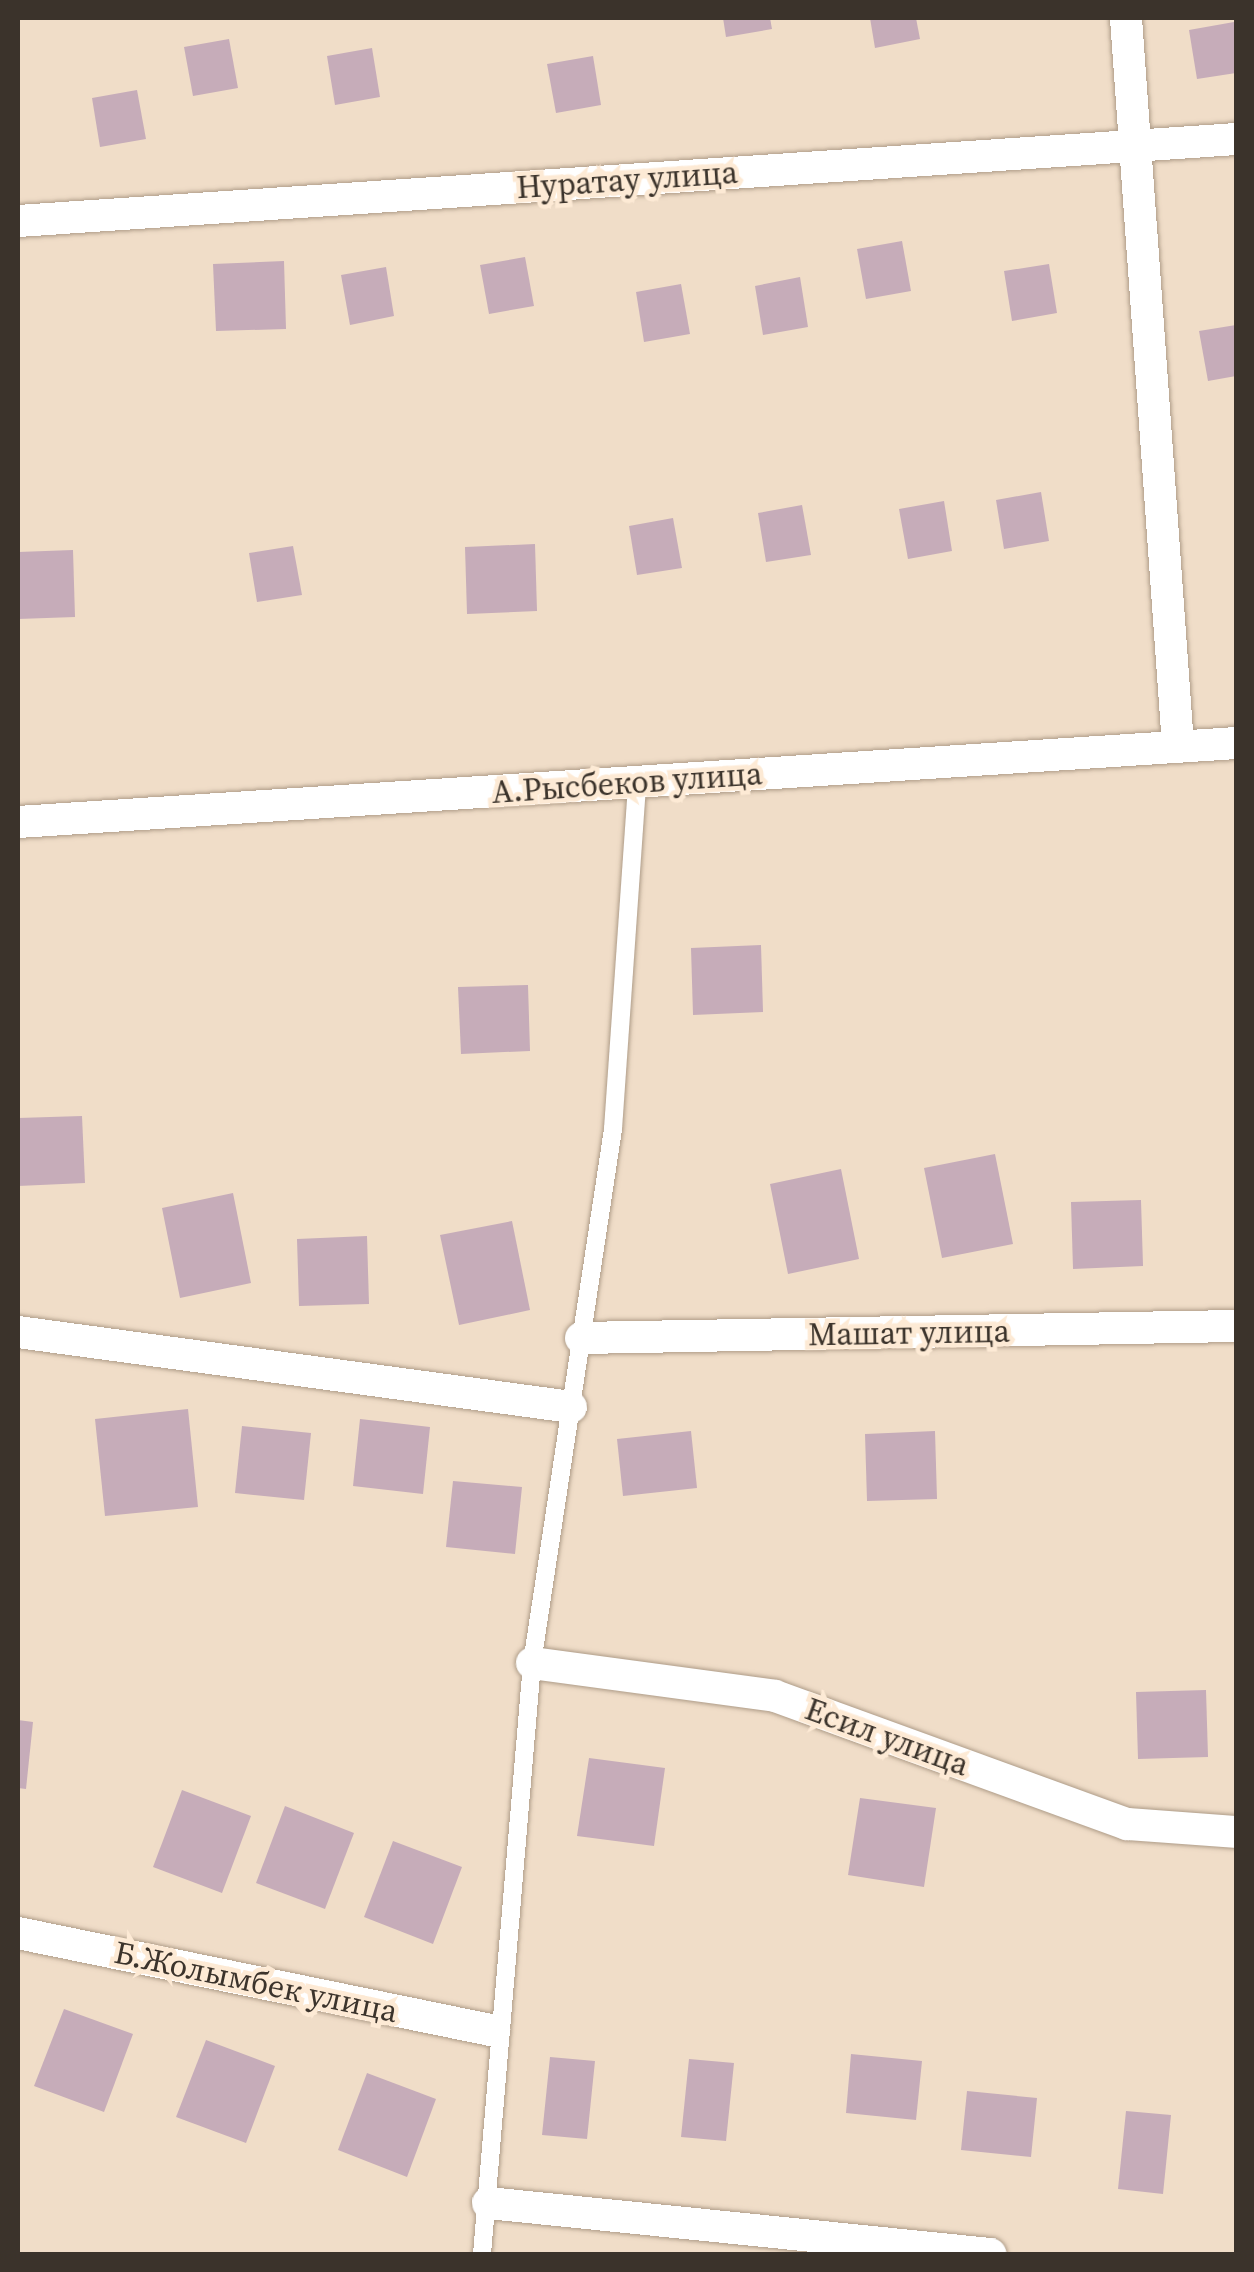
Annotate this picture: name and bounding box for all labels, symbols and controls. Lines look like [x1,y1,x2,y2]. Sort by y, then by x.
street label: Нуратау улица [515,153,739,207]
street label: А.Рысбеков улица [490,754,764,812]
street label: Машат улица [808,1312,1010,1354]
street label: Есил улица [800,1690,974,1784]
street label: Б.Жолымбек улица [111,1933,401,2031]

